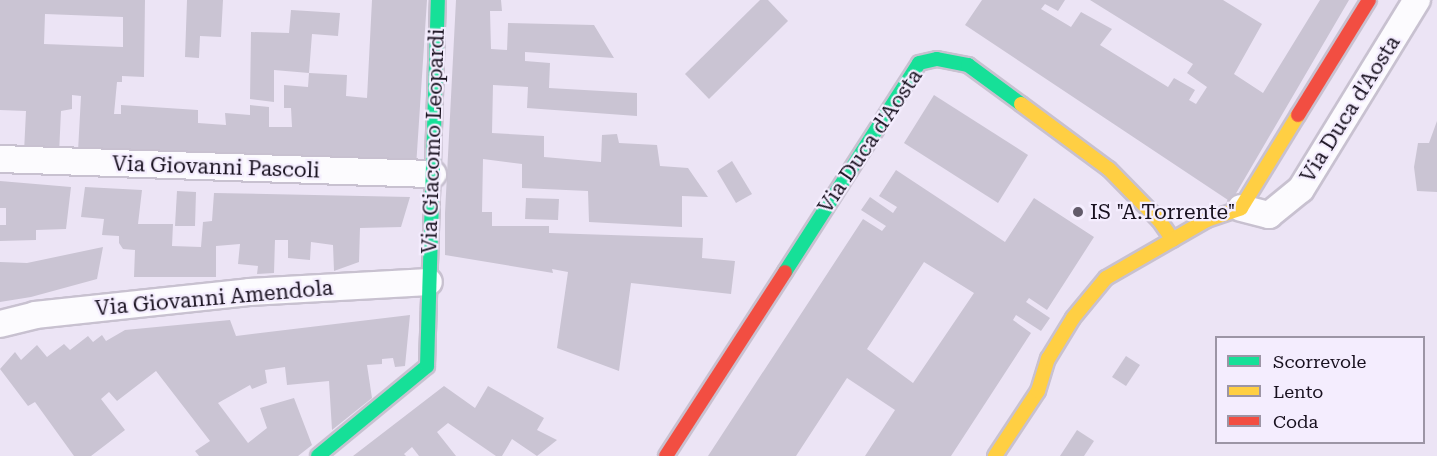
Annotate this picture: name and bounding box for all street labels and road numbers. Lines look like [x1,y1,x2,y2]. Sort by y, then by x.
street label: Via Giacomo Leopardi [416,28,450,254]
street label: Via Duca d'Aosta [1295,31,1405,187]
street label: Via Duca d'Aosta [812,64,928,218]
street label: Via Giovanni Pascoli [112,151,320,183]
street label: Via Giovanni Amendola [94,275,334,321]

